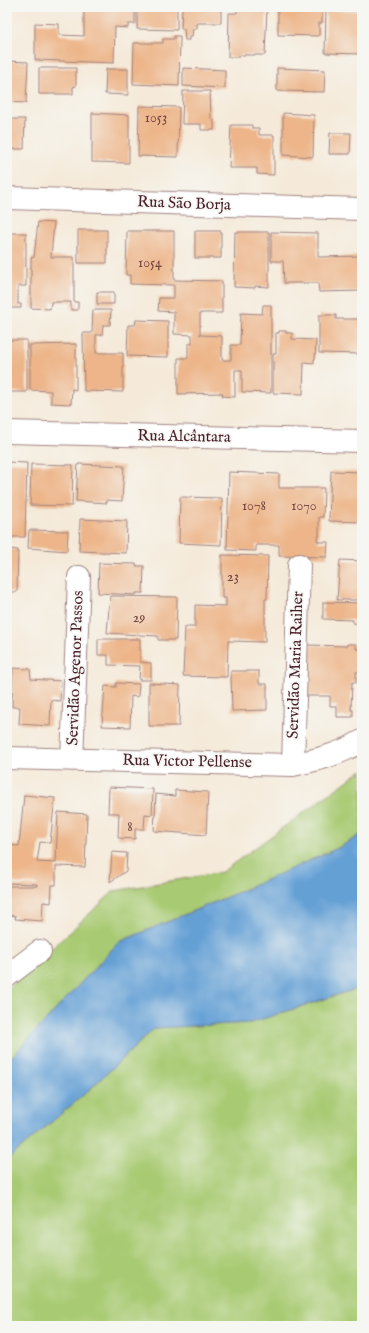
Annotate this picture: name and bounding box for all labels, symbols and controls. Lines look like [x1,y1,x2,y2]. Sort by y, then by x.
house number: 1053 [145,109,167,127]
street label: Rua São Borja [137,192,231,216]
house number: 1054 [138,254,162,272]
street label: Rua Alcântara [137,426,231,448]
house number: 1078 [242,497,266,515]
house number: 1070 [291,497,317,515]
house number: 23 [227,568,239,586]
street label: Servidão Agenor Passos [63,590,89,746]
street label: Servidão Maria Raiher [283,591,309,739]
house number: 29 [133,609,145,627]
street label: Rua Victor Pellense [122,751,252,773]
house number: 8 [127,818,133,836]

